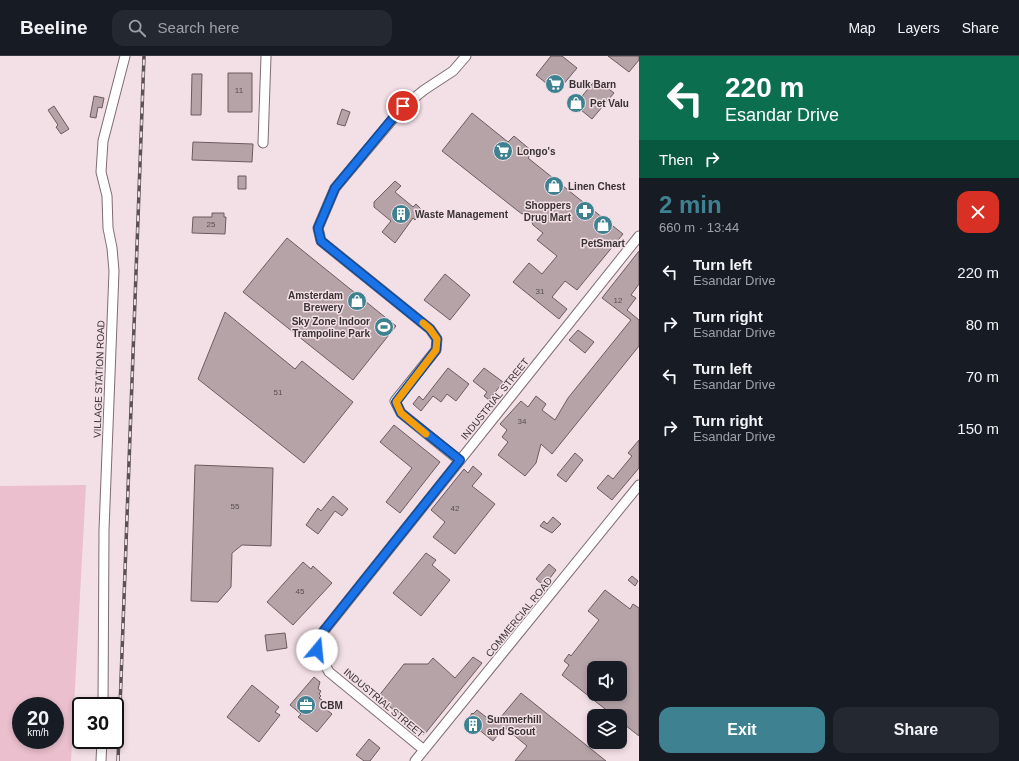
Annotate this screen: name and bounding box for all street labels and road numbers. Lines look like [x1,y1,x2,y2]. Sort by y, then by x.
street label: VILLAGE STATION ROAD [91,320,107,438]
street label: INDUSTRIAL STREET [459,356,531,442]
street label: COMMERCIAL ROAD [484,575,554,659]
street label: INDUSTRIAL STREET [342,666,426,740]

